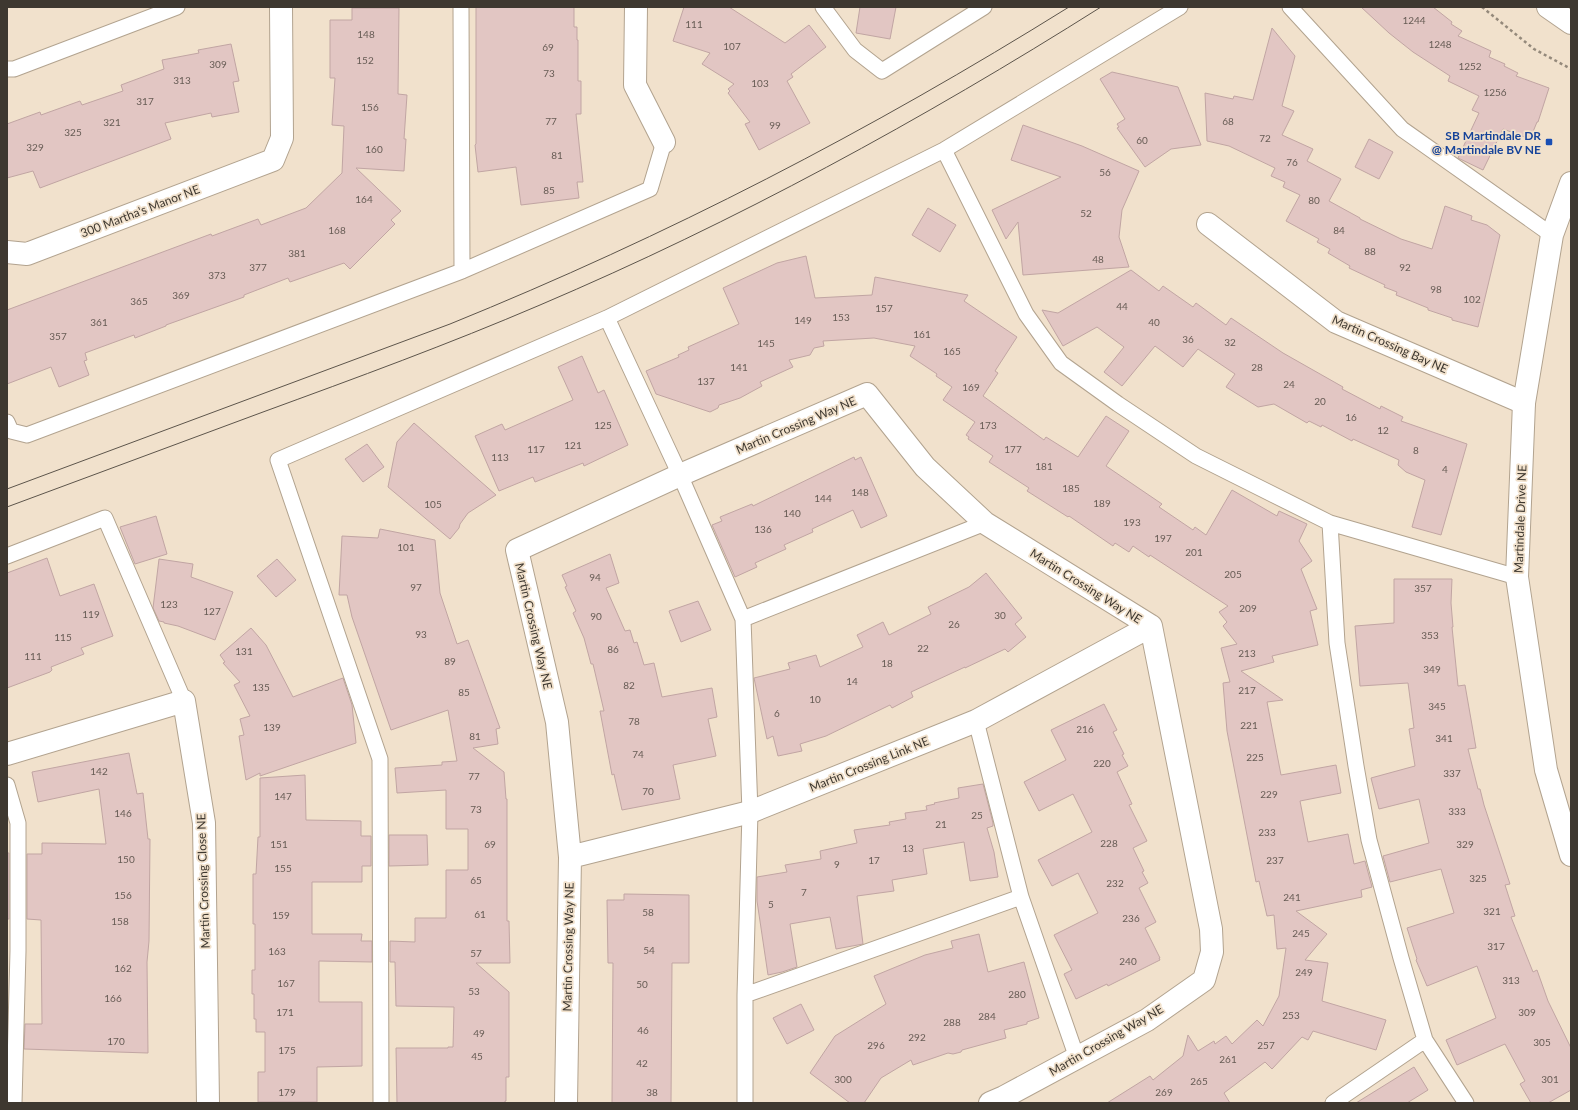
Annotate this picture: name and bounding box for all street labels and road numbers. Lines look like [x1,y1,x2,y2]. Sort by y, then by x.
street label: 300 Martha's Manor NE [78,181,202,241]
street label: Martin Crossing Bay NE [1330,312,1450,376]
street label: Martin Crossing Way NE [734,393,858,457]
street label: Martindale Drive NE [1511,465,1529,573]
street label: Martin Crossing Way NE [1027,545,1145,627]
street label: Martin Crossing Way NE [512,561,556,691]
street label: Martin Crossing Link NE [807,733,931,795]
street label: Martin Crossing Close NE [193,813,213,949]
street label: Martin Crossing Way NE [559,882,577,1012]
street label: Martin Crossing Way NE [1046,1001,1166,1079]

